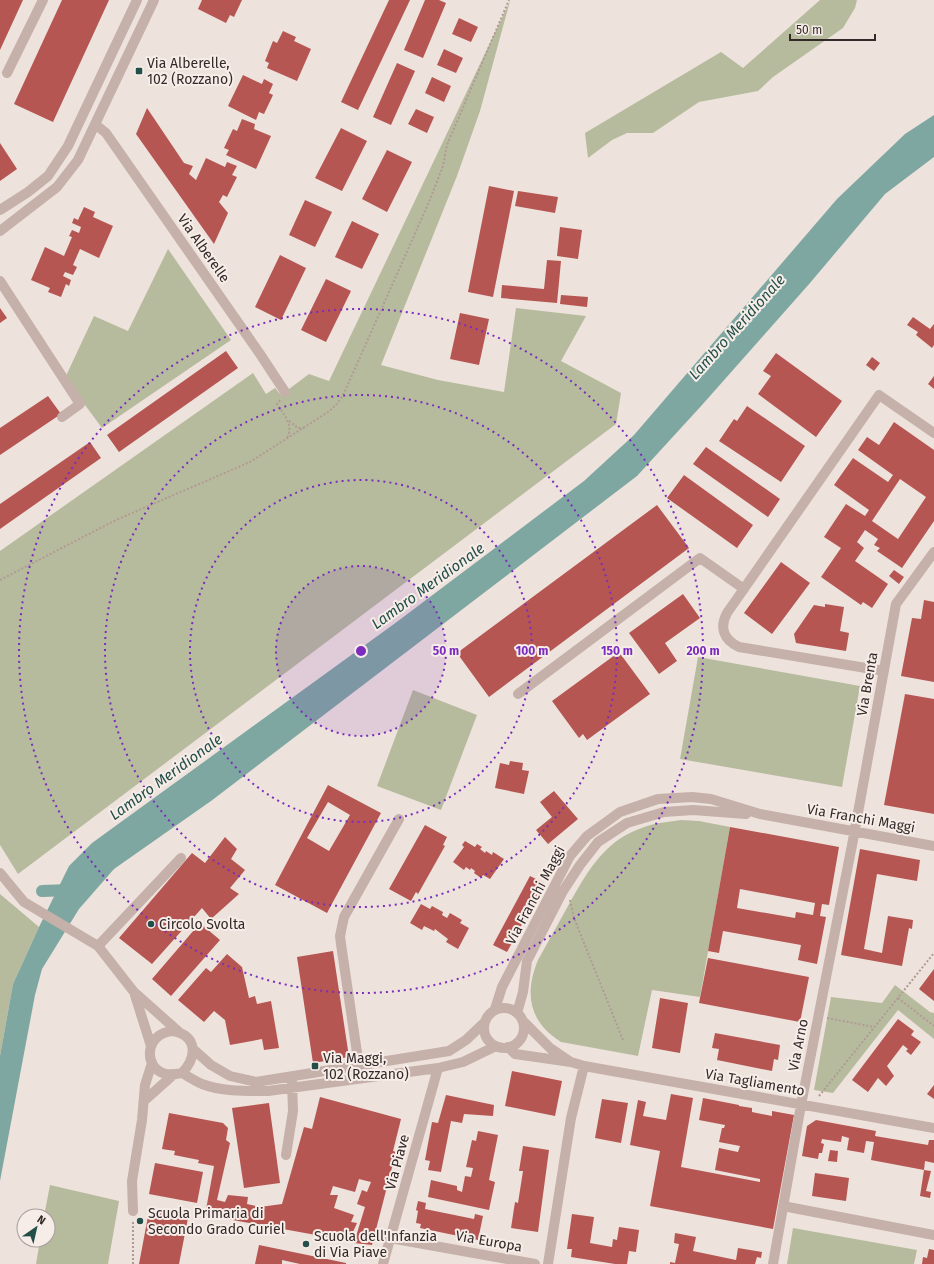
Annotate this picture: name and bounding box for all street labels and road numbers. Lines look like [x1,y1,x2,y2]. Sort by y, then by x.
street label: Via Alberelle [174,211,233,286]
street label: Via Brenta [853,651,882,718]
street label: Via Franchi Maggi [805,801,916,836]
street label: Via Franchi Maggi [502,843,569,948]
street label: Via Arno [785,1018,812,1073]
street label: Via Tagliamento [704,1065,806,1100]
street label: Via Piave [382,1132,413,1192]
street label: Via Europa [454,1227,524,1256]

